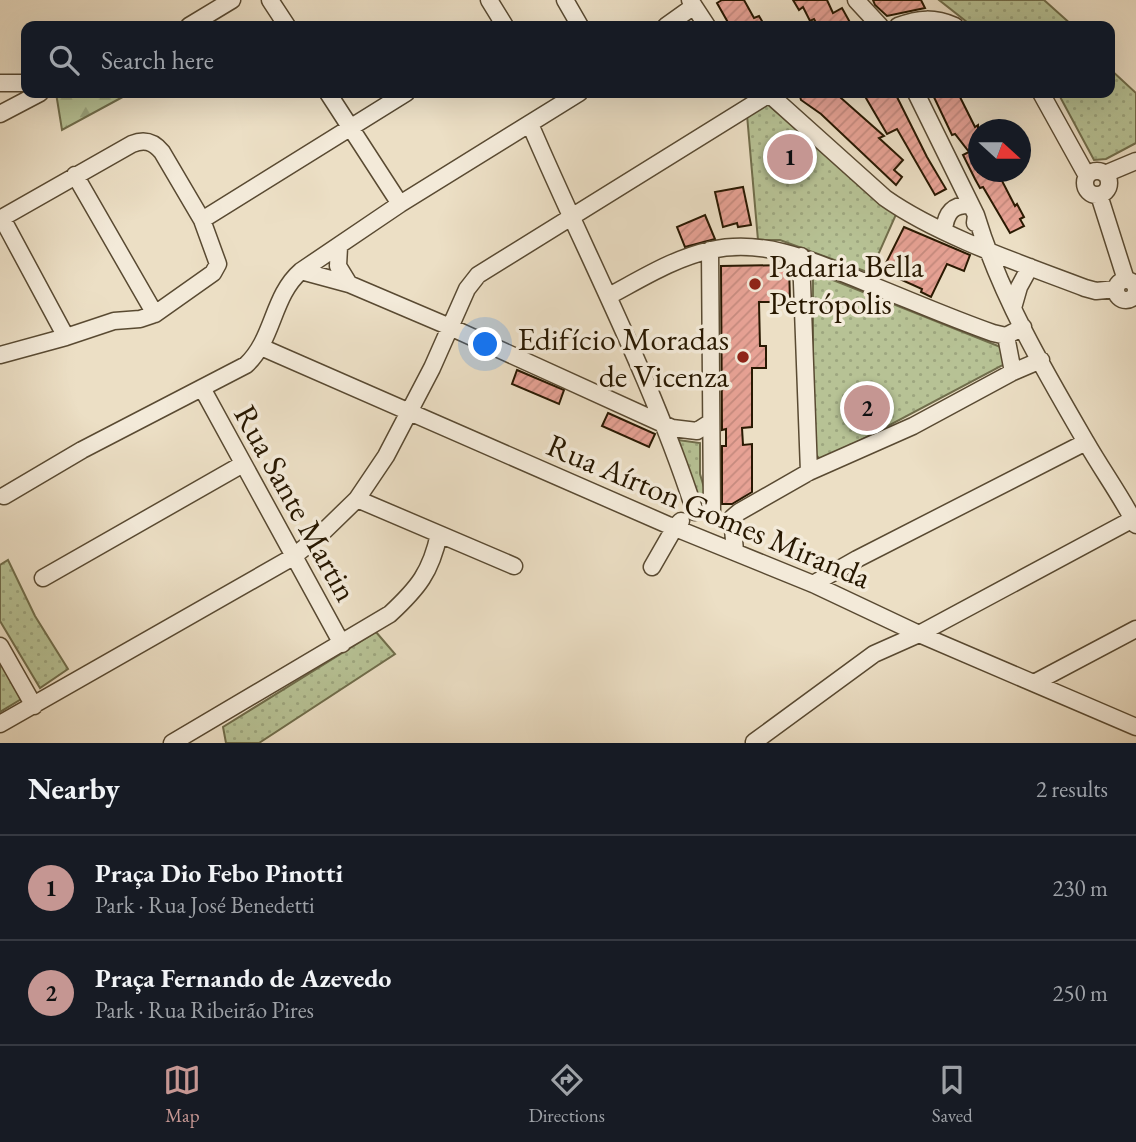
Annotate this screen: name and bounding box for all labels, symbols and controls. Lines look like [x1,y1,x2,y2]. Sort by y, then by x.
search box [21,21,1115,98]
icon: search [45,41,83,79]
text: Search here [101,43,214,77]
north arrow [968,119,1031,182]
pin: 1 [767,131,813,183]
place label: Padaria Bella Petrópolis [769,245,924,324]
marker: Padaria Bella Petrópolis [747,276,763,292]
place label: Edifício Moradas de Vicenza [518,318,729,397]
your location [468,327,502,361]
marker: Edifício Moradas de Vicenza [735,349,751,365]
pin: 2 [844,382,890,434]
street label: Rua Sante Martin [225,397,367,609]
street label: Rua Aírton Gomes Miranda [541,424,878,598]
text: Nearby [28,769,120,808]
text: 2 results [1036,774,1108,804]
text: Praça Dio Febo Pinotti [95,856,343,890]
text: 1 [45,873,57,903]
text: 230 m [1052,873,1108,903]
text: Park · Rua José Benedetti [95,890,315,920]
text: Praça Fernando de Azevedo [95,961,391,995]
text: 2 [45,978,57,1008]
text: 250 m [1052,978,1108,1008]
text: Park · Rua Ribeirão Pires [95,995,314,1025]
tab: Map [163,1061,201,1128]
tab: Directions [528,1061,605,1128]
tab: Saved [932,1061,973,1128]

